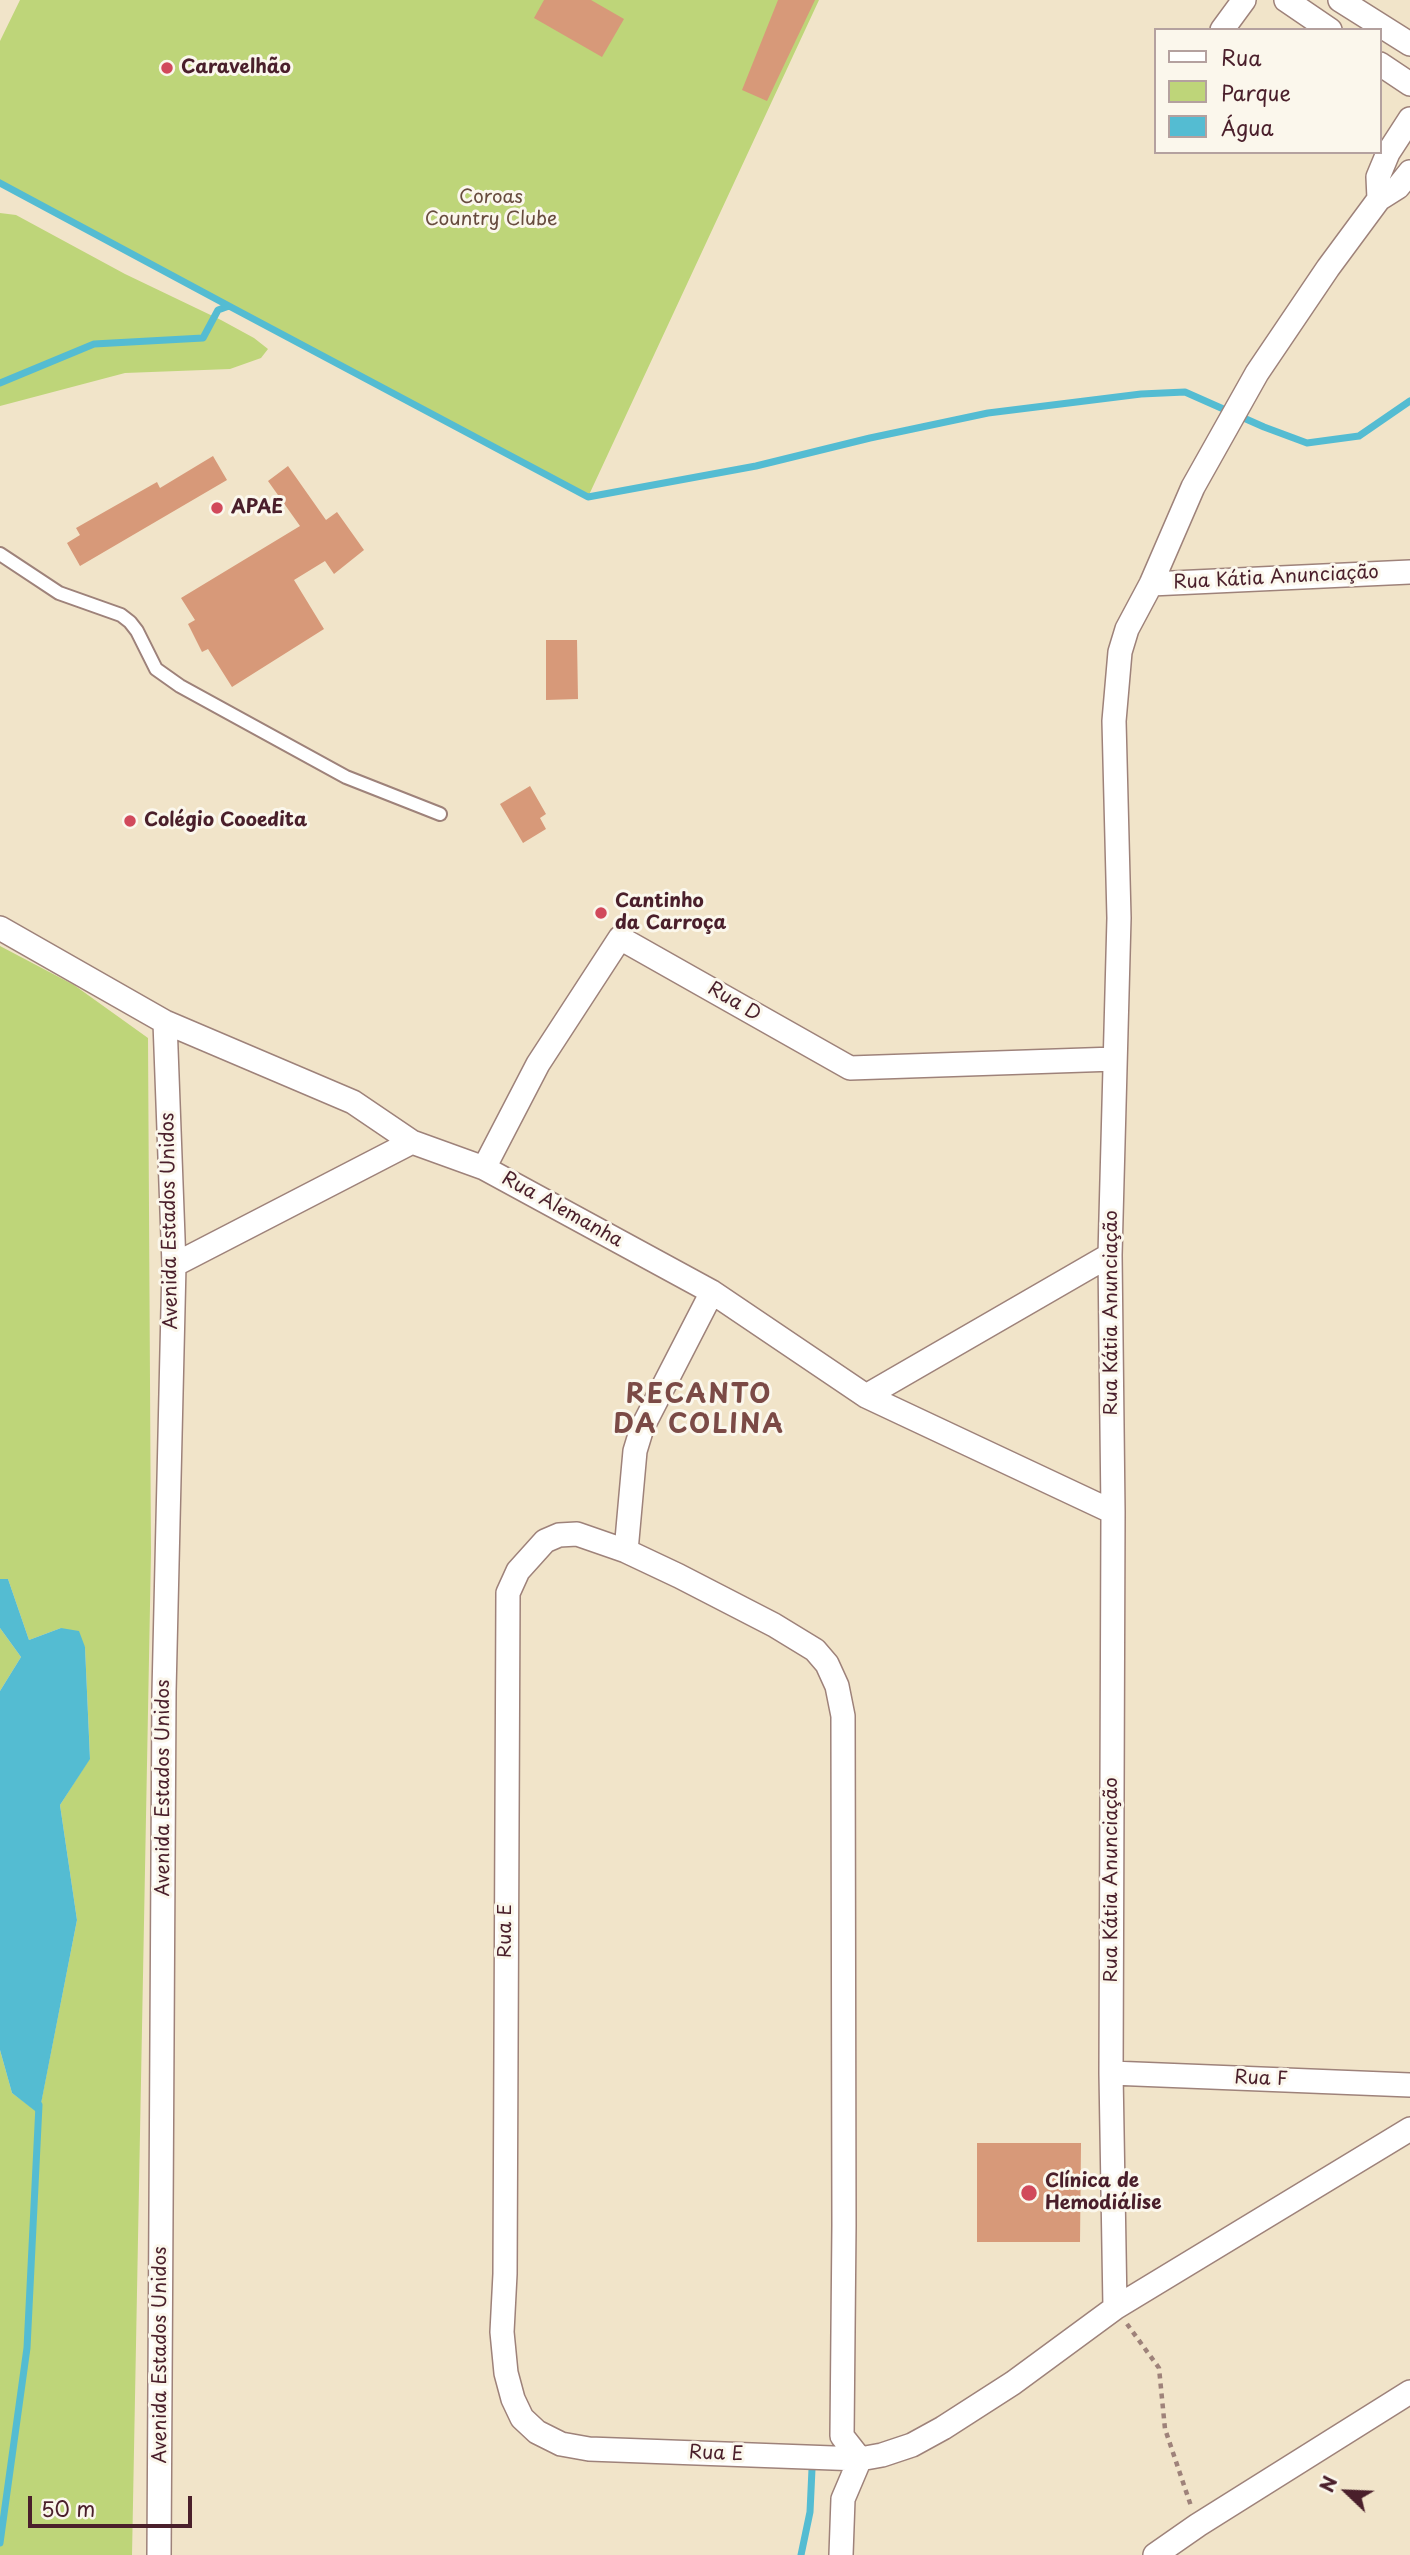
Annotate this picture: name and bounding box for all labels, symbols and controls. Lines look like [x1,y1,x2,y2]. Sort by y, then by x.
legend [1154,28,1382,154]
text: Rua [1221,41,1261,73]
place label: Caravelhão [181,57,291,79]
marker: Caravelhão [159,60,175,76]
text: Parque [1221,76,1291,108]
text: Água [1221,111,1274,143]
park label: Coroas Country Clube [425,187,557,231]
place label: APAE [231,497,284,519]
marker: APAE [209,500,225,516]
street label: Rua Kátia Anunciação [1173,561,1379,595]
place label: Colégio Cooedita [144,810,307,832]
marker: Colégio Cooedita [122,813,138,829]
place label: Cantinho da Carroça [615,891,726,935]
marker: Cantinho da Carroça [593,905,609,921]
street label: Rua D [703,978,765,1026]
street label: Avenida Estados Unidos [157,1112,183,1330]
street label: Rua Alemanha [498,1167,626,1253]
street label: Rua Kátia Anunciação [1101,1210,1123,1416]
district label: RECANTO DA COLINA [616,1380,782,1442]
street label: Avenida Estados Unidos [153,1679,175,1897]
street label: Rua Kátia Anunciação [1101,1777,1123,1983]
street label: Rua E [495,1904,517,1958]
street label: Rua F [1234,2067,1288,2091]
place label: Clínica de Hemodiálise [1045,2171,1161,2215]
marker: Clínica de Hemodiálise [1019,2183,1039,2203]
street label: Avenida Estados Unidos [150,2246,172,2464]
street label: Rua E [688,2442,744,2466]
north arrow [1312,2457,1382,2527]
text: N [1312,2471,1343,2496]
scale bar [32,2482,196,2526]
text: 50 m [41,2492,95,2524]

